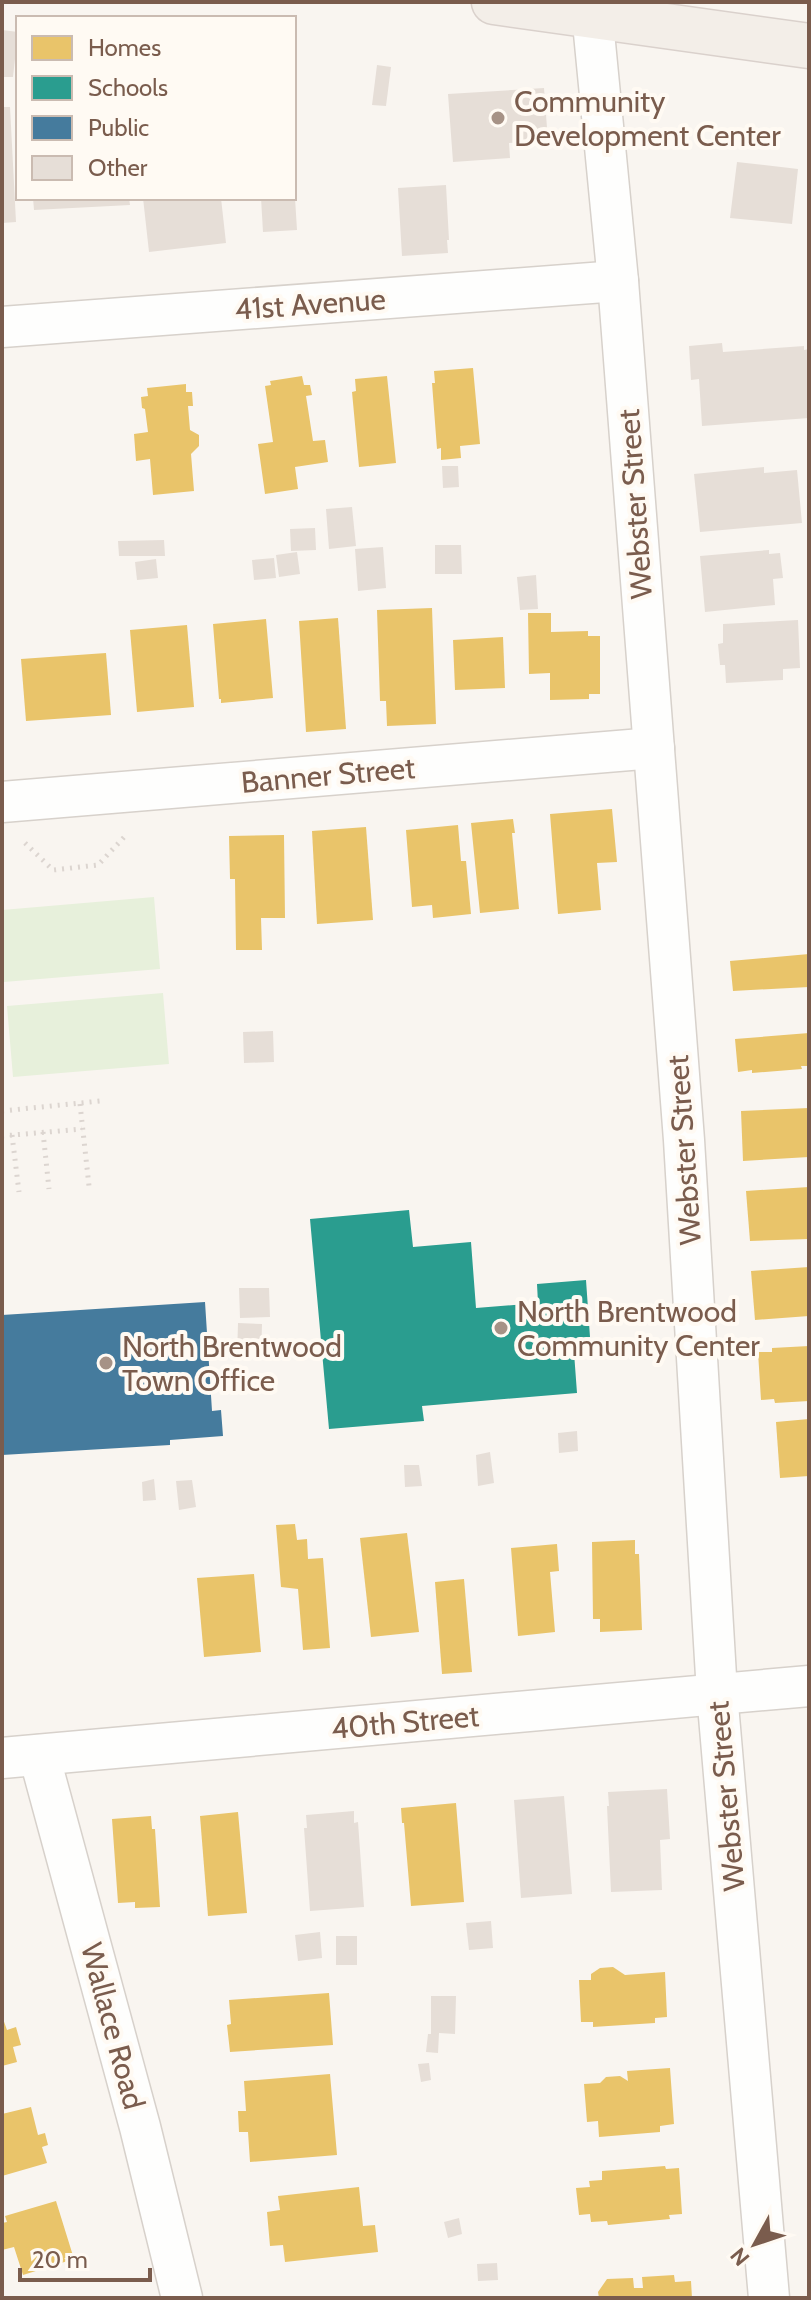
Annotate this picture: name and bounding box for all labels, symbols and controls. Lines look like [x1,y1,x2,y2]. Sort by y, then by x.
legend [16,16,296,200]
text: Homes [88,33,161,62]
text: Schools [88,73,168,102]
place label: Community Development Center [514,83,781,154]
marker: Community Development Center [489,109,507,127]
text: Public [88,113,149,142]
text: Other [88,153,148,182]
street label: 41st Avenue [233,280,387,328]
street label: Webster Street [610,408,660,600]
street label: Banner Street [239,749,417,801]
street label: Webster Street [659,1054,709,1246]
place label: North Brentwood Community Center [517,1293,760,1364]
marker: North Brentwood Community Center [492,1319,510,1337]
place label: North Brentwood Town Office [122,1328,342,1399]
marker: North Brentwood Town Office [97,1354,115,1372]
street label: 40th Street [329,1697,481,1747]
street label: Webster Street [699,1700,753,1892]
street label: Wallace Road [73,1939,153,2113]
north arrow [715,2204,795,2284]
scale bar [20,2232,150,2282]
text: N [725,2242,755,2271]
text: 20 m [32,2245,88,2274]

